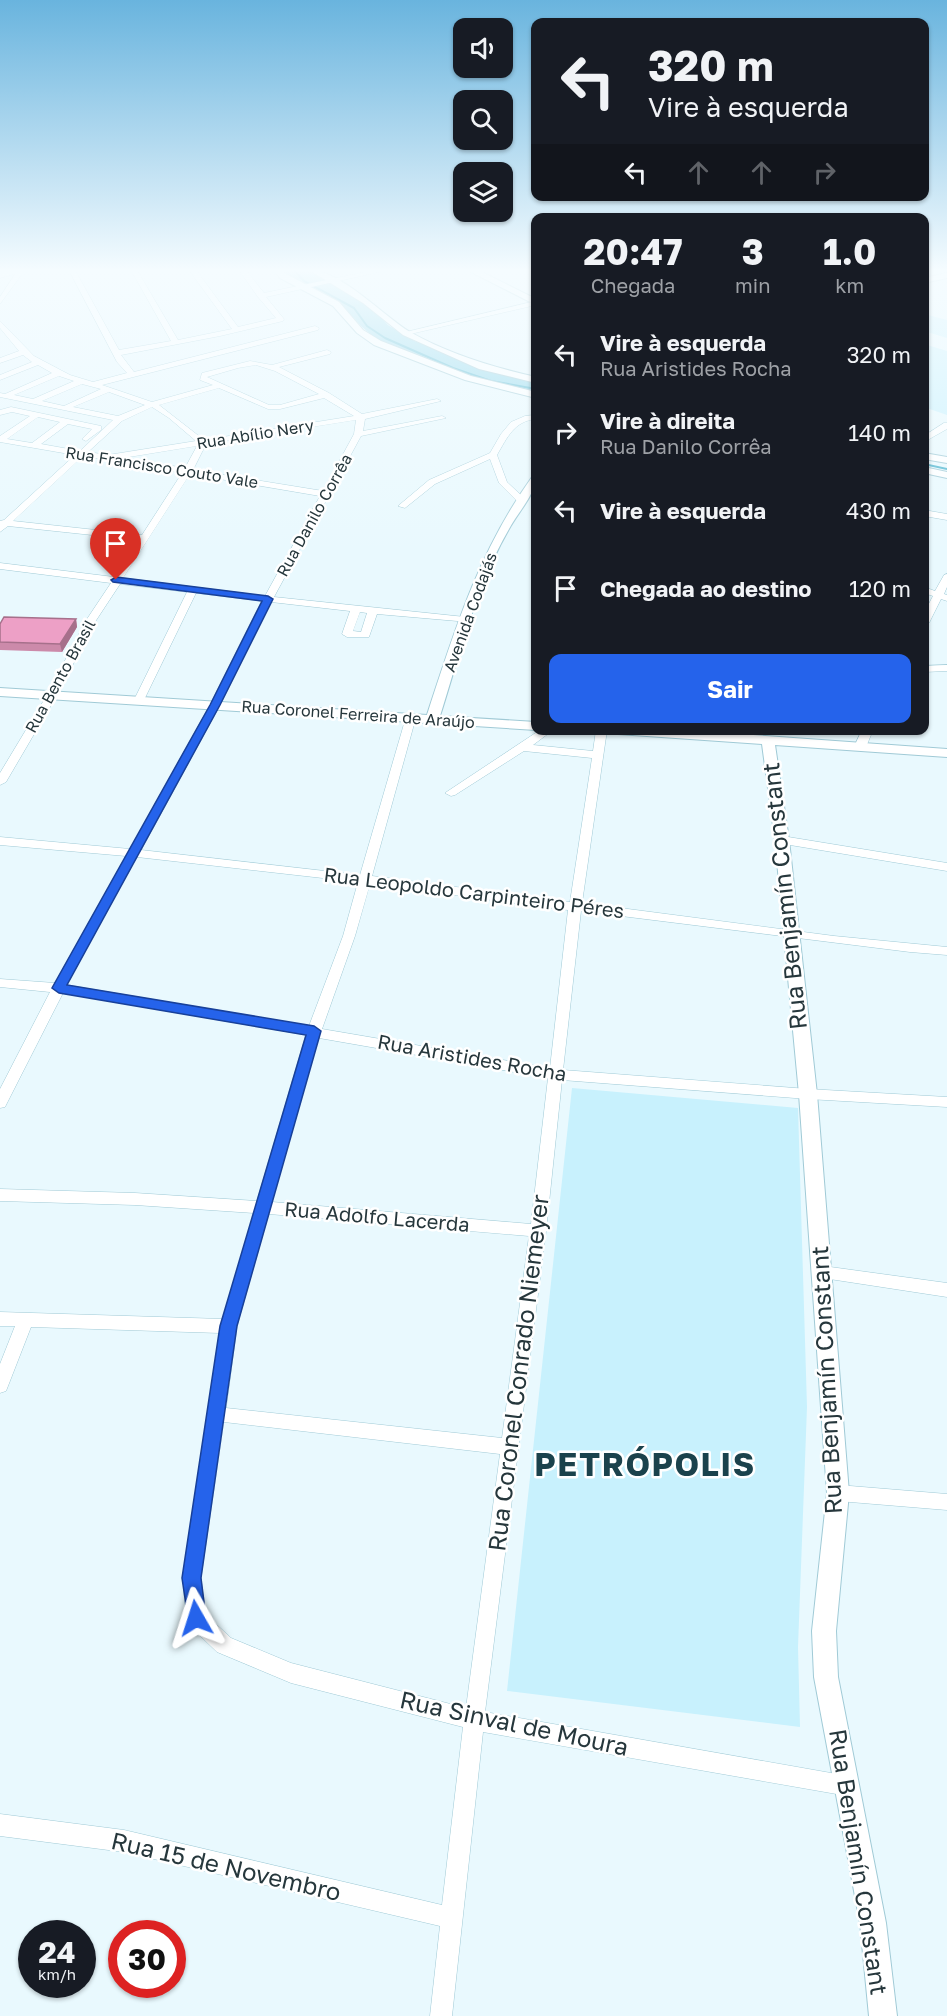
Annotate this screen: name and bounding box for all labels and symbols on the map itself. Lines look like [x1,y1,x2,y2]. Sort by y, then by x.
street label: Rua Abílio Nery [195,415,315,453]
street label: Rua Francisco Couto Vale [64,442,260,492]
street label: Rua Danilo Corrêa [272,450,356,580]
pin [90,518,141,580]
street label: Avenida Codajás [439,549,501,675]
street label: Rua Bento Brasil [21,616,99,736]
street label: Rua Coronel Ferreira de Araújo [241,696,475,732]
street label: Rua Benjamín Constant [755,761,812,1031]
street label: Rua Leopoldo Carpinteiro Péres [323,862,626,922]
street label: Rua Aristides Rocha [376,1029,569,1085]
street label: Rua Coronel Conrado Niemeyer [481,1193,554,1553]
street label: Rua Adolfo Lacerda [283,1196,471,1236]
street label: Rua Benjamín Constant [804,1245,847,1515]
district label: PETRÓPOLIS [534,1445,756,1483]
position arrow [164,1586,228,1650]
street label: Rua Sinval de Moura [397,1684,631,1761]
street label: Rua Benjamín Constant [824,1727,895,1997]
street label: Rua 15 de Novembro [109,1825,344,1906]
speed limit sign: 30 [108,1920,186,1998]

